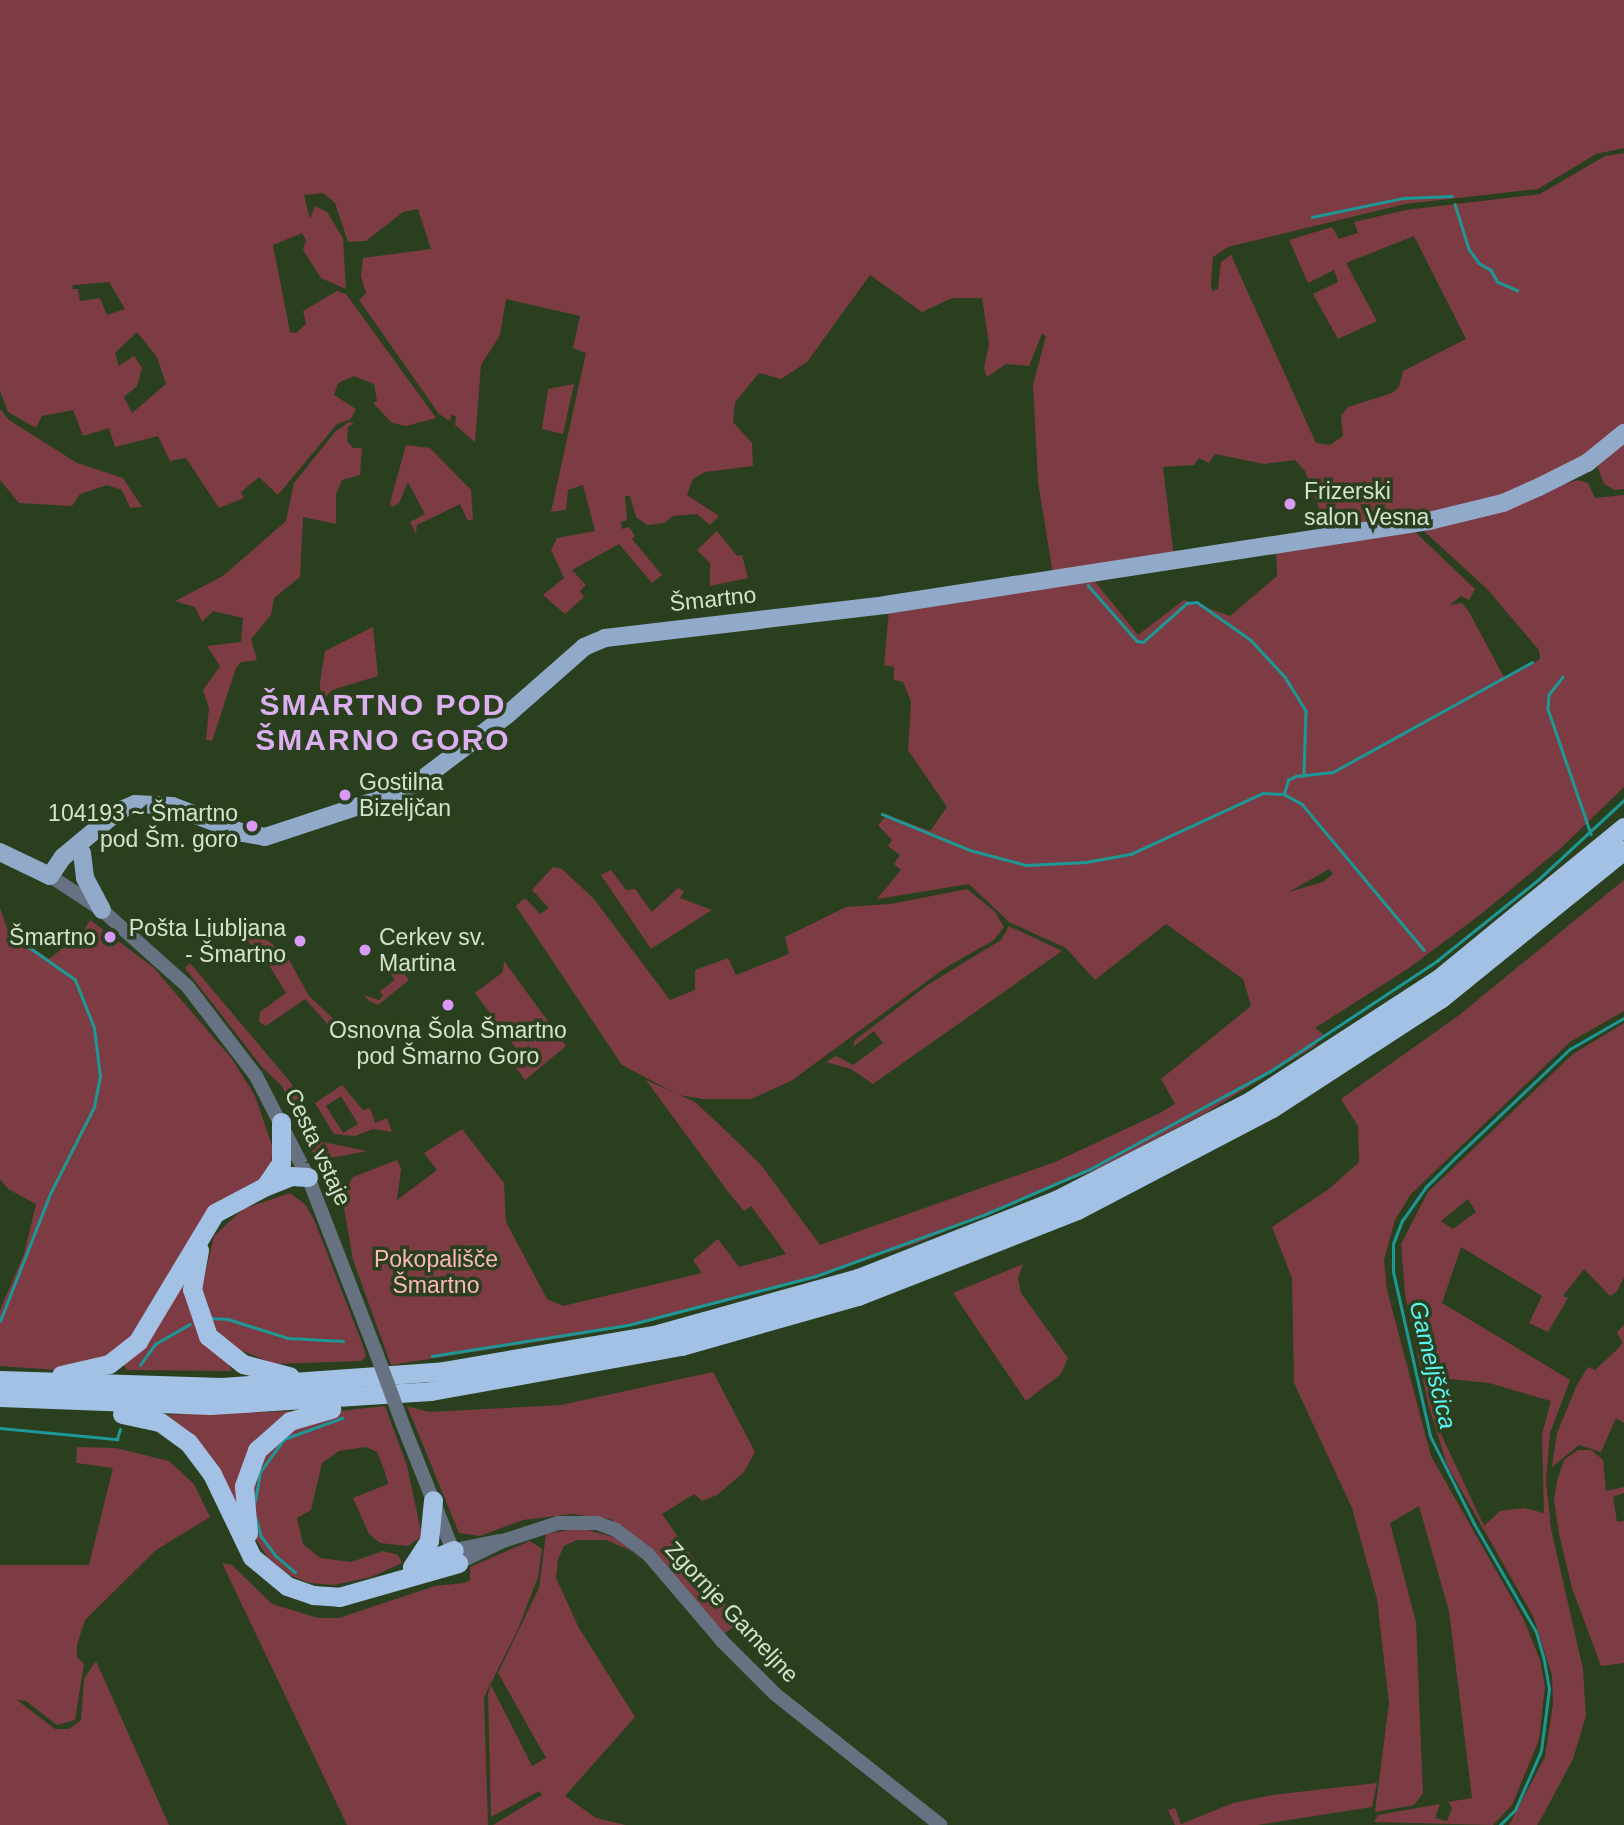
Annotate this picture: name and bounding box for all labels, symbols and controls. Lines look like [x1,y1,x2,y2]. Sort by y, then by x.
place label: Frizerski salon Vesna [1304,477,1429,531]
marker: Frizerski salon Vesna [1282,496,1298,512]
street label: Šmartno [668,581,758,617]
district label: ŠMARTNO POD ŠMARNO GORO [257,687,509,758]
place label: Gostilna Bizeljčan [359,768,451,822]
marker: Gostilna Bizeljčan [337,787,353,803]
place label: 104193 ~ Šmartno pod Šm. goro [48,799,238,853]
marker: 104193 ~ Šmartno pod Šm. goro [244,818,260,834]
place label: Pošta Ljubljana - Šmartno [129,914,286,968]
place label: Šmartno [9,923,96,951]
place label: Cerkev sv. Martina [379,923,486,977]
marker: Šmartno [102,929,118,945]
marker: Pošta Ljubljana - Šmartno [292,933,308,949]
marker: Cerkev sv. Martina [357,942,373,958]
marker: Osnovna Šola Šmartno pod Šmarno Goro [440,997,456,1013]
place label: Osnovna Šola Šmartno pod Šmarno Goro [329,1016,567,1070]
street label: Cesta vstaje [279,1084,357,1210]
park label: Pokopališče Šmartno [374,1245,498,1299]
water label: Gameljščica [1403,1298,1463,1432]
street label: Zgornje Gameljne [660,1536,804,1688]

